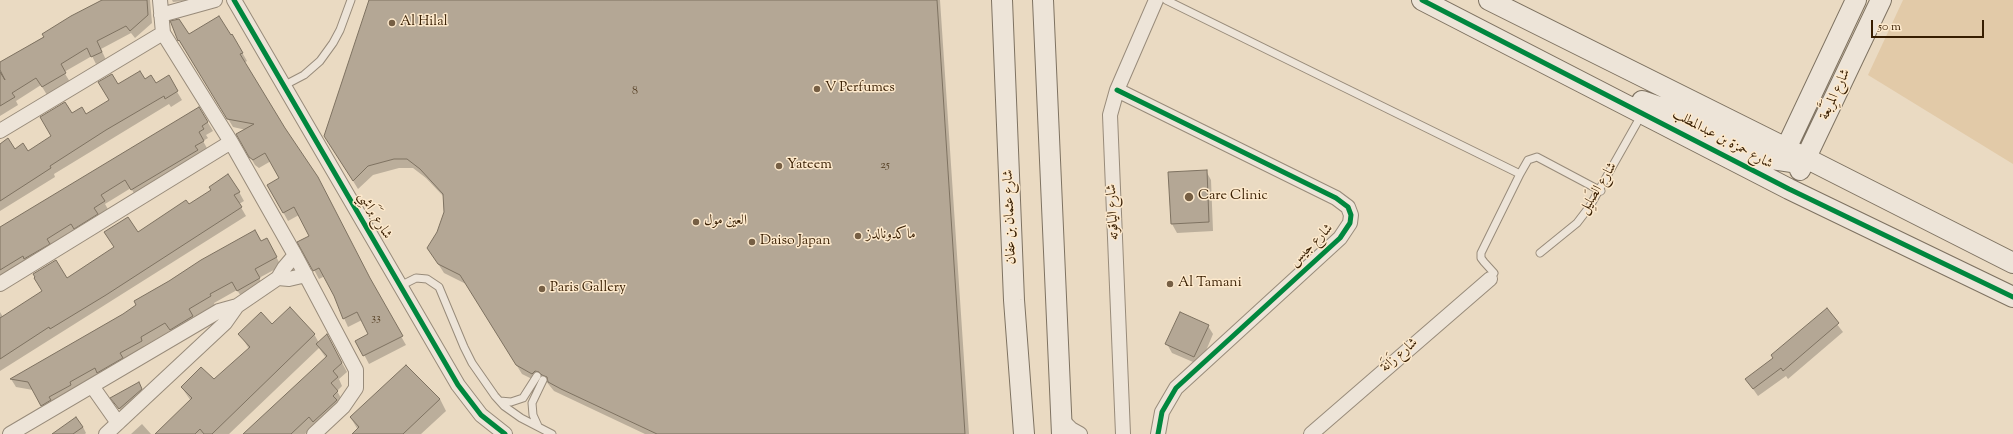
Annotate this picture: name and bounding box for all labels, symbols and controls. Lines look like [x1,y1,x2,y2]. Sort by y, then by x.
scale bar [1873,12,1986,38]
place label: Al Hilal [400,15,448,31]
marker: Al Hilal [387,18,397,28]
text: 50 m [1878,18,1901,36]
street label: شارع المِرَبَّعة [1817,67,1855,123]
place label: V Perfumes [825,81,895,97]
marker: V Perfumes [812,84,822,94]
house number: 8 [632,85,638,99]
street label: شارع حمزة بن عبدالمطلب [1669,106,1775,174]
place label: Yateem [787,158,832,174]
house number: 25 [880,159,890,173]
street label: شارع الصَليِل [1576,160,1622,218]
marker: Yateem [774,161,784,171]
street label: شارع عثمان بن عفان [1001,169,1021,265]
street label: شارع الياقوته [1104,183,1124,241]
street label: شارع بَرَاشِي [353,189,395,243]
place label: Care Clinic [1198,189,1268,205]
marker: Care Clinic [1183,191,1195,203]
place label: العين مول [704,214,747,230]
marker: العين مول [691,217,701,227]
street label: شارع جيس [1287,221,1337,271]
place label: ماكدونالدز [866,228,916,244]
marker: ماكدونالدز [853,231,863,241]
place label: Daiso Japan [760,234,831,250]
marker: Daiso Japan [747,237,757,247]
place label: Al Tamani [1178,276,1242,292]
marker: Al Tamani [1165,279,1175,289]
place label: Paris Gallery [550,281,626,297]
marker: Paris Gallery [537,284,547,294]
house number: 33 [371,312,381,326]
street label: شارع زَانَة [1378,335,1422,377]

